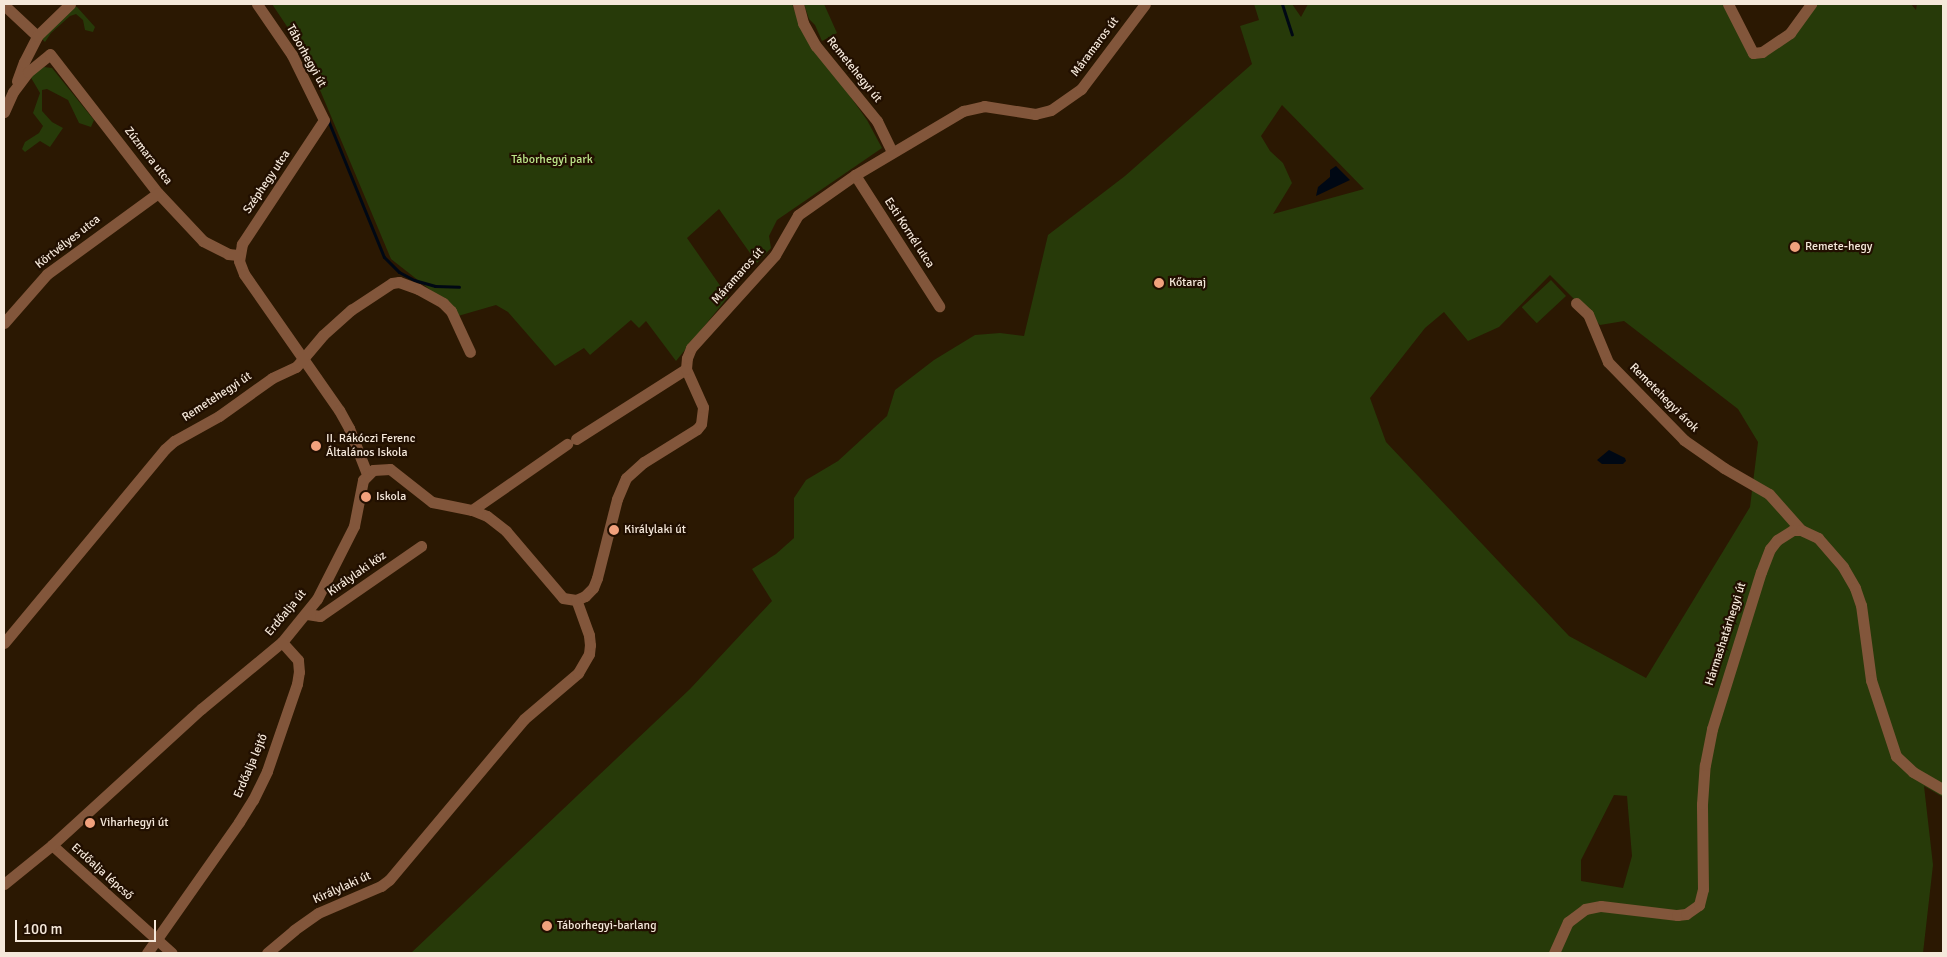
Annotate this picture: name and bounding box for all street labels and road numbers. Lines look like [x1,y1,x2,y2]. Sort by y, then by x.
street label: Máramaros út [1068,14,1122,80]
street label: Táborhegyi út [283,22,329,90]
street label: Remetehegyi út [823,34,885,106]
street label: Zúzmara utca [121,124,175,188]
street label: Széphegy utca [240,147,294,217]
street label: Esti Kornél utca [881,195,937,271]
street label: Körtvélyes utca [33,212,103,272]
street label: Máramaros út [709,245,767,307]
street label: Remetehegyi árok [1626,360,1702,436]
street label: Remetehegyi út [180,369,254,425]
street label: Királylaki köz [325,548,389,600]
street label: Hármashatárhegyi út [1702,580,1750,688]
street label: Erdőalja út [262,587,310,639]
street label: Erdőalja lejtő [231,732,271,800]
street label: Erdőalja lépcső [68,840,136,904]
street label: Királylaki út [311,869,373,907]

